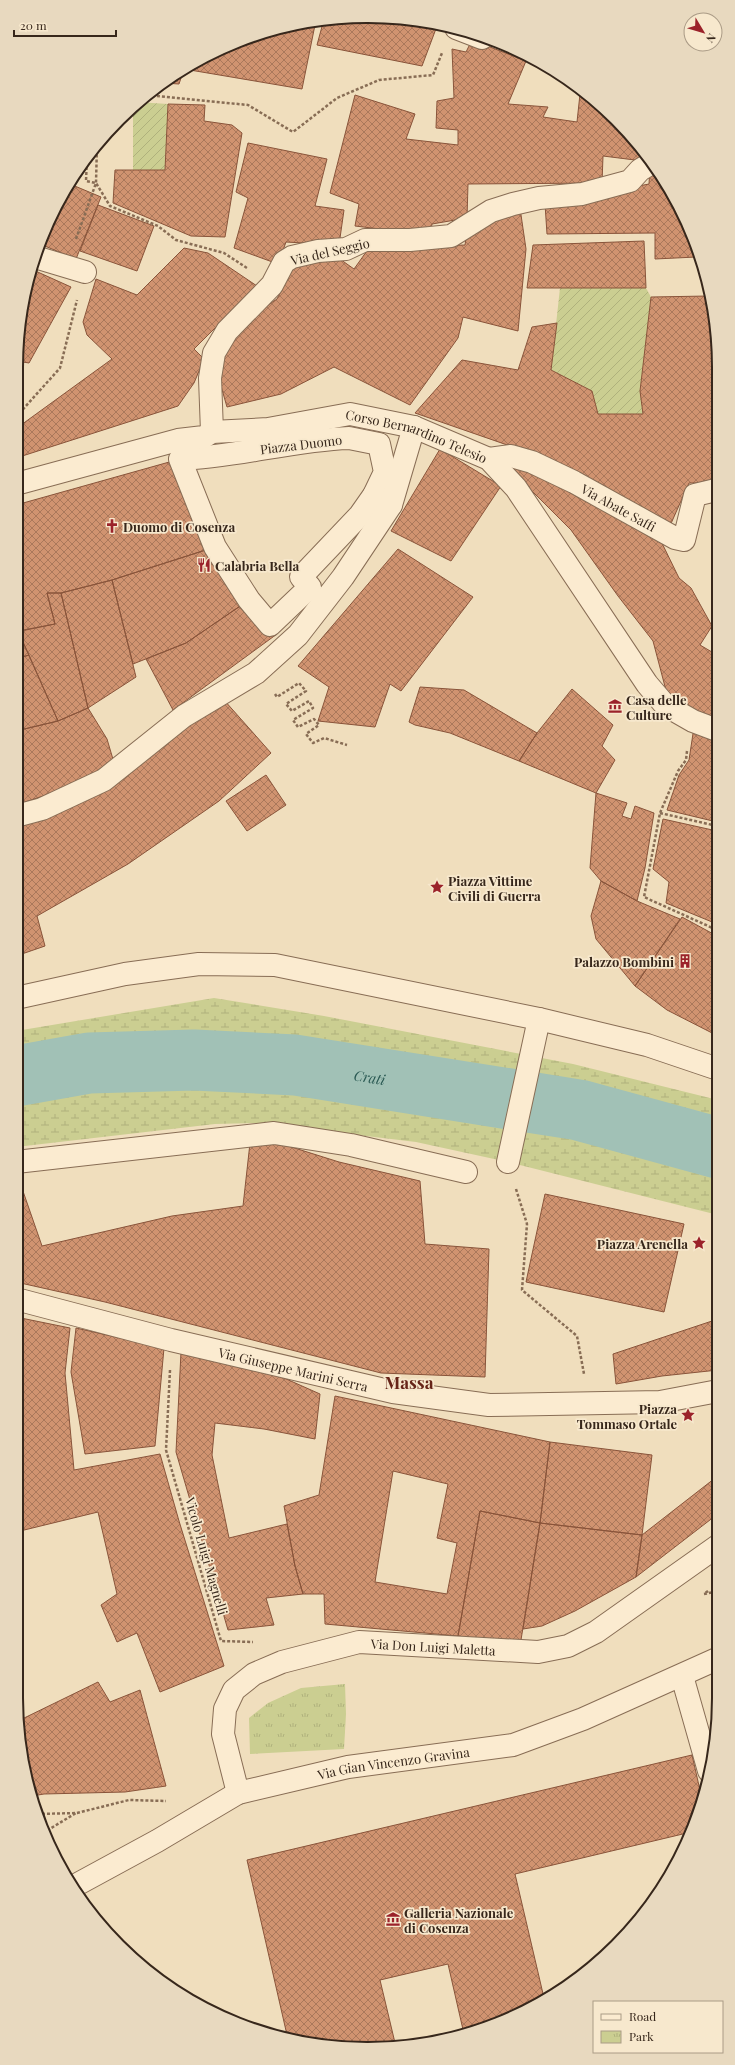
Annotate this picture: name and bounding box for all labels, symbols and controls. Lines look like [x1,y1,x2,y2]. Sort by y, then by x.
scale bar [14,12,116,38]
north arrow [683,12,723,52]
text: 20 m [20,17,47,33]
text: N [703,31,720,46]
street label: Via del Seggio [288,234,371,269]
street label: Corso Bernardino Telesio [344,405,490,466]
street label: Piazza Duomo [259,431,343,457]
street label: Via Abate Saffi [578,479,659,534]
church icon: Duomo di Cosenza [104,518,120,534]
place label: Duomo di Cosenza [123,518,235,535]
restaurant icon: Calabria Bella [196,557,212,573]
place label: Calabria Bella [215,557,300,574]
place label: Casa delle Culture [626,691,687,723]
museum icon: Casa delle Culture [607,698,623,714]
place label: Piazza Vittime Civili di Guerra [448,872,541,904]
place icon: Piazza Vittime Civili di Guerra [429,879,445,895]
place label: Palazzo Bombini [574,953,674,970]
building icon: Palazzo Bombini [677,953,693,969]
water label: Crati [353,1065,387,1089]
place label: Piazza Arenella [597,1235,688,1252]
place icon: Piazza Arenella [691,1235,707,1251]
street label: Via Giuseppe Marini Serra [216,1343,370,1394]
district label: Massa [385,1371,434,1393]
place label: Piazza Tommaso Ortale [577,1400,677,1432]
place icon: Piazza Tommaso Ortale [680,1407,696,1423]
street label: Vicolo Luigi Magnelli [182,1494,232,1617]
street label: Via Don Luigi Maletta [369,1634,497,1658]
street label: Via Gian Vincenzo Gravina [315,1742,471,1783]
place label: Galleria Nazionale di Cosenza [404,1904,514,1936]
museum icon: Galleria Nazionale di Cosenza [385,1911,401,1927]
legend [593,2001,723,2053]
text: Road [629,2008,656,2024]
text: Park [629,2028,654,2044]

